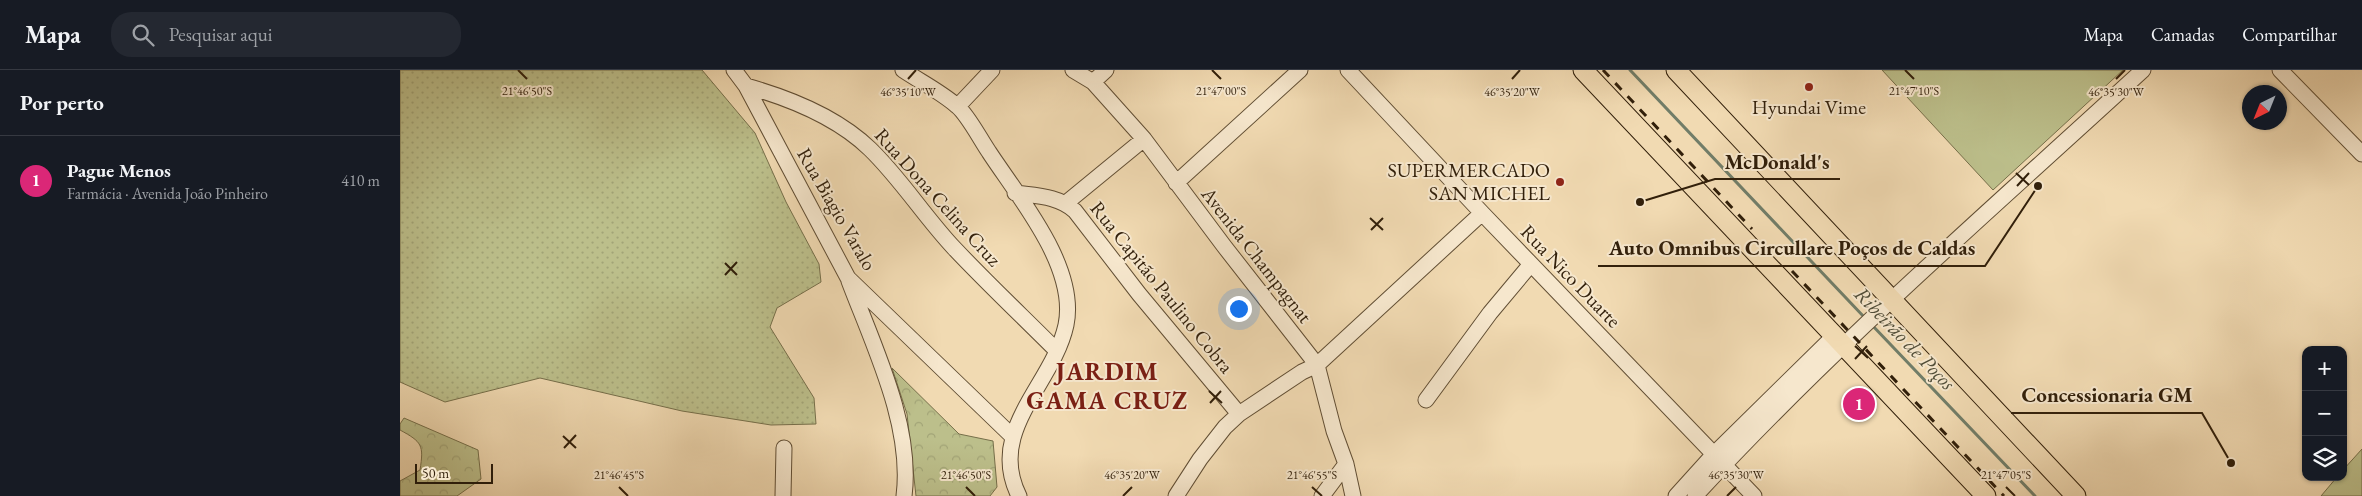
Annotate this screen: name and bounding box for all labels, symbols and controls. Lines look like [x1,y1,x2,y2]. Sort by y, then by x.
search box [111,12,461,57]
text: Mapa [25,19,81,50]
icon: search [129,21,157,49]
text: Pesquisar aqui [169,22,272,47]
text: Mapa [2084,23,2123,46]
text: Camadas [2151,23,2214,46]
text: Compartilhar [2242,23,2337,46]
marker: Hyundai Vime [1803,81,1815,93]
text: 21°46'50"S [502,83,552,99]
text: 21°47'00"S [1196,83,1246,99]
text: 21°47'10"S [1889,83,1939,99]
text: 46°35'10"W [880,84,937,100]
text: 46°35'20"W [1484,84,1541,100]
text: 46°35'30"W [2088,84,2145,100]
north arrow [2242,85,2287,130]
text: Por perto [20,89,104,116]
place label: Hyundai Vime [1752,94,1866,120]
street label: Rua Dona Celina Cruz [869,122,1007,272]
street label: Rua Biagio Varalo [791,143,883,275]
callout: McDonald's [1715,143,1840,179]
text: McDonald's [1725,148,1830,175]
place label: SUPERMERCADO SAN MICHEL [1387,157,1550,206]
text: Pague Menos [67,158,171,183]
text: 1 [32,170,40,191]
text: 410 m [341,170,380,191]
marker: SUPERMERCADO SAN MICHEL [1554,176,1566,188]
street label: Avenida Champagnat [1195,181,1319,329]
text: Farmácia · Avenida João Pinheiro [67,183,268,204]
street label: Rua Capitão Paulino Cobra [1085,196,1240,378]
street label: Rua Nico Duarte [1515,219,1627,333]
callout: Auto Omnibus Circullare Poços de Caldas [1598,230,1985,266]
text: Auto Omnibus Circullare Poços de Caldas [1608,234,1975,261]
water label: Ribeirão de Poços [1849,280,1961,396]
your location [1226,296,1252,322]
map controls [2302,346,2347,481]
button: + [2302,346,2347,391]
district label: JARDIM GAMA CRUZ [1026,355,1188,416]
callout: Concessionaria GM [2011,377,2202,413]
text: Concessionaria GM [2021,381,2193,408]
pin: 1 [1843,385,1875,423]
button: − [2302,391,2347,436]
button: layers [2302,436,2347,481]
scale bar [415,461,492,484]
text: 50 m [422,464,449,482]
text: 21°46'45"S [594,467,644,483]
text: 21°46'50"S [941,467,991,483]
text: 46°35'20"W [1104,467,1161,483]
text: 21°46'55"S [1287,467,1337,483]
text: 46°35'30"W [1708,467,1765,483]
text: 21°47'05"S [1981,467,2031,483]

